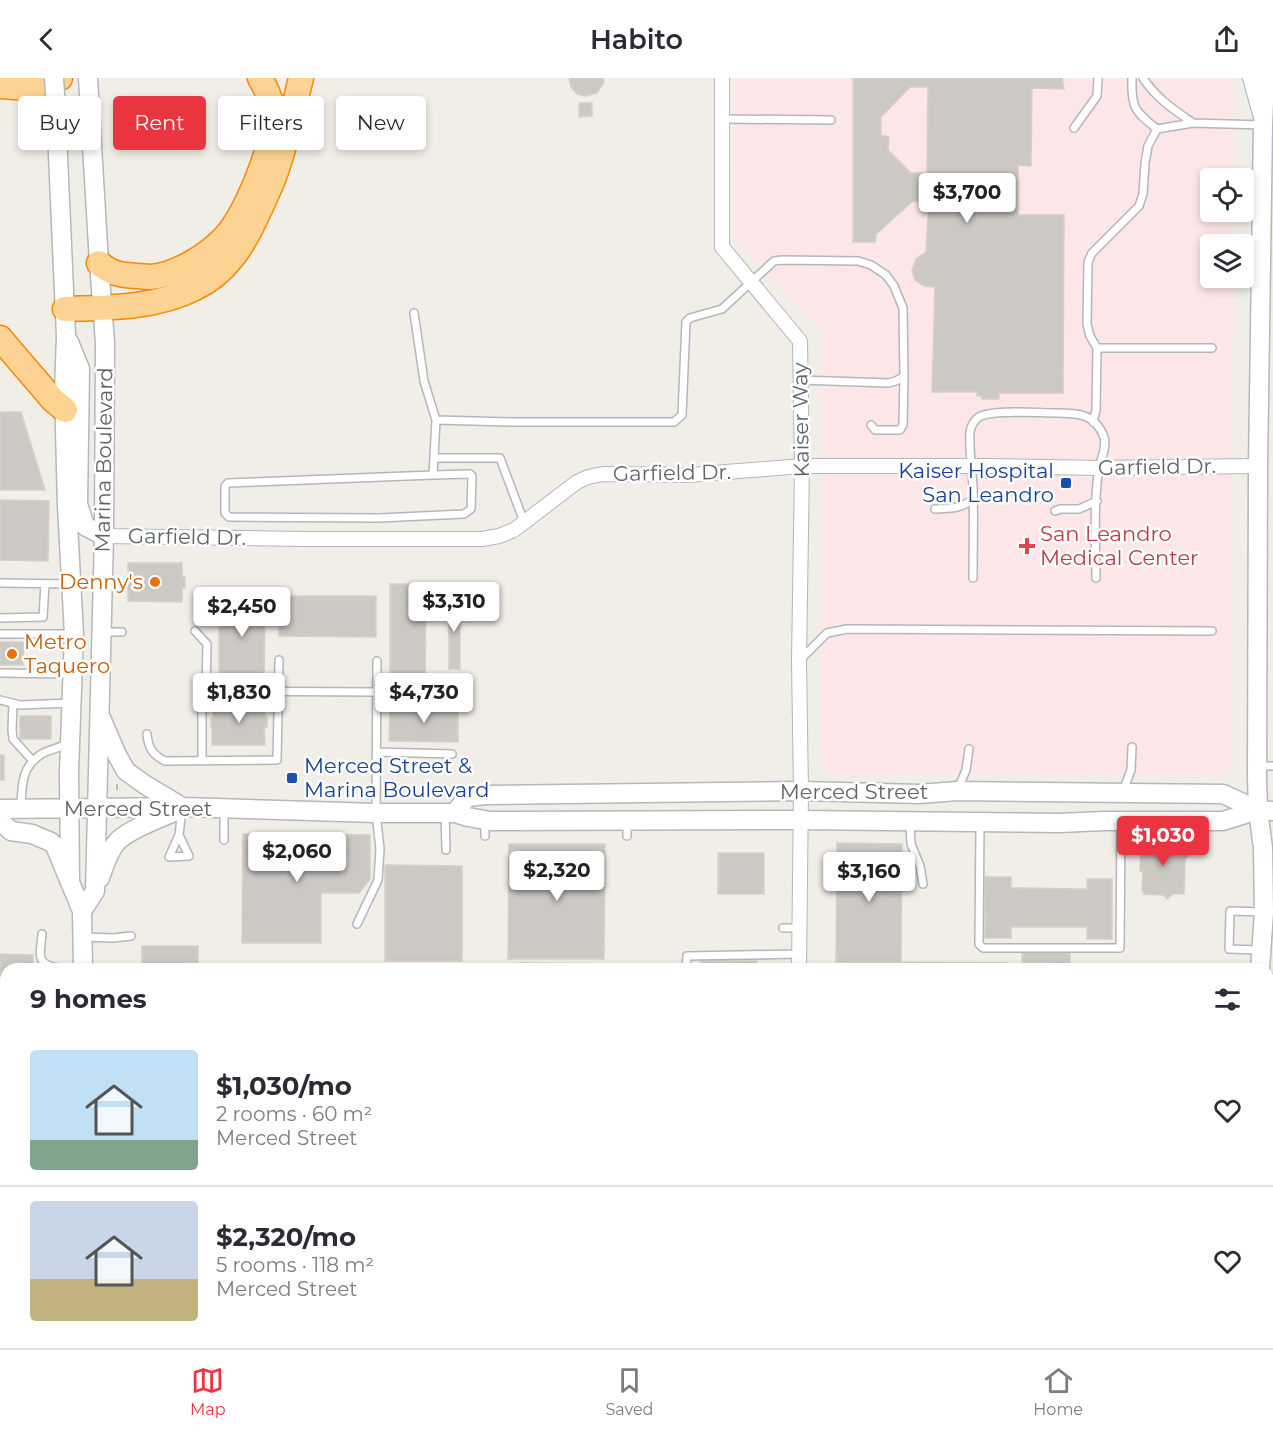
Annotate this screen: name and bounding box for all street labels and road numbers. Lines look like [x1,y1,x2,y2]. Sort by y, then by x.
street label: Kaiser Way [787,362,814,478]
street label: Marina Boulevard [89,367,118,553]
street label: Garfield Dr. [1098,453,1216,480]
street label: Garfield Dr. [613,459,731,486]
street label: Garfield Dr. [128,523,246,550]
street label: Merced Street [780,779,928,804]
street label: Merced Street [64,796,212,821]

